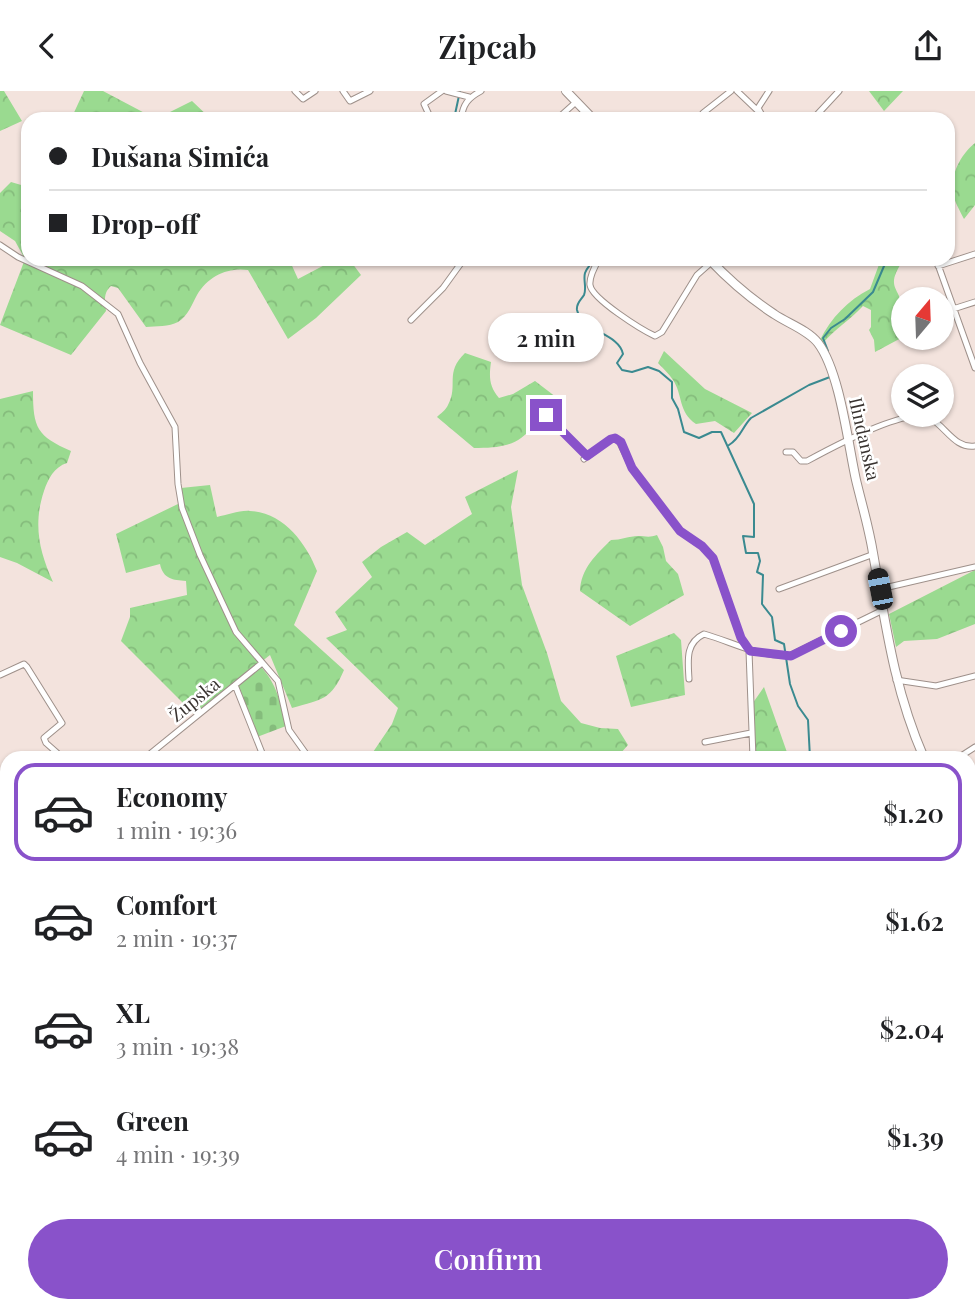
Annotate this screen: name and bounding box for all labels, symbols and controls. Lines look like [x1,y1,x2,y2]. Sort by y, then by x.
text: Zipcab [438,24,537,67]
icon: back [28,27,66,65]
icon: share [909,27,947,65]
text: Dušana Simića [91,139,269,174]
text: Drop-off [91,206,198,241]
north arrow [891,287,954,350]
map controls [891,287,954,427]
callout: 2 min [488,313,604,363]
text: 2 min [517,322,575,353]
button: layers [891,364,954,427]
street label: Ilindanska [844,395,886,483]
route end [530,399,562,431]
car [866,566,895,612]
route start [825,615,857,647]
street label: Župska [164,672,225,727]
text: Economy [116,779,227,814]
icon: car [32,781,95,844]
text: $1.20 [883,795,944,830]
text: 1 min · 19:36 [116,814,237,845]
text: Comfort [116,887,217,922]
icon: car [32,889,95,952]
text: $1.62 [885,903,944,938]
text: 2 min · 19:37 [116,922,237,953]
text: XL [116,995,150,1030]
icon: car [32,997,95,1060]
text: $2.04 [880,1011,944,1046]
text: 3 min · 19:38 [116,1030,239,1061]
text: Green [116,1103,189,1138]
icon: car [32,1105,95,1168]
text: $1.39 [887,1119,944,1154]
text: 4 min · 19:39 [116,1138,240,1169]
button: Confirm [28,1219,948,1299]

